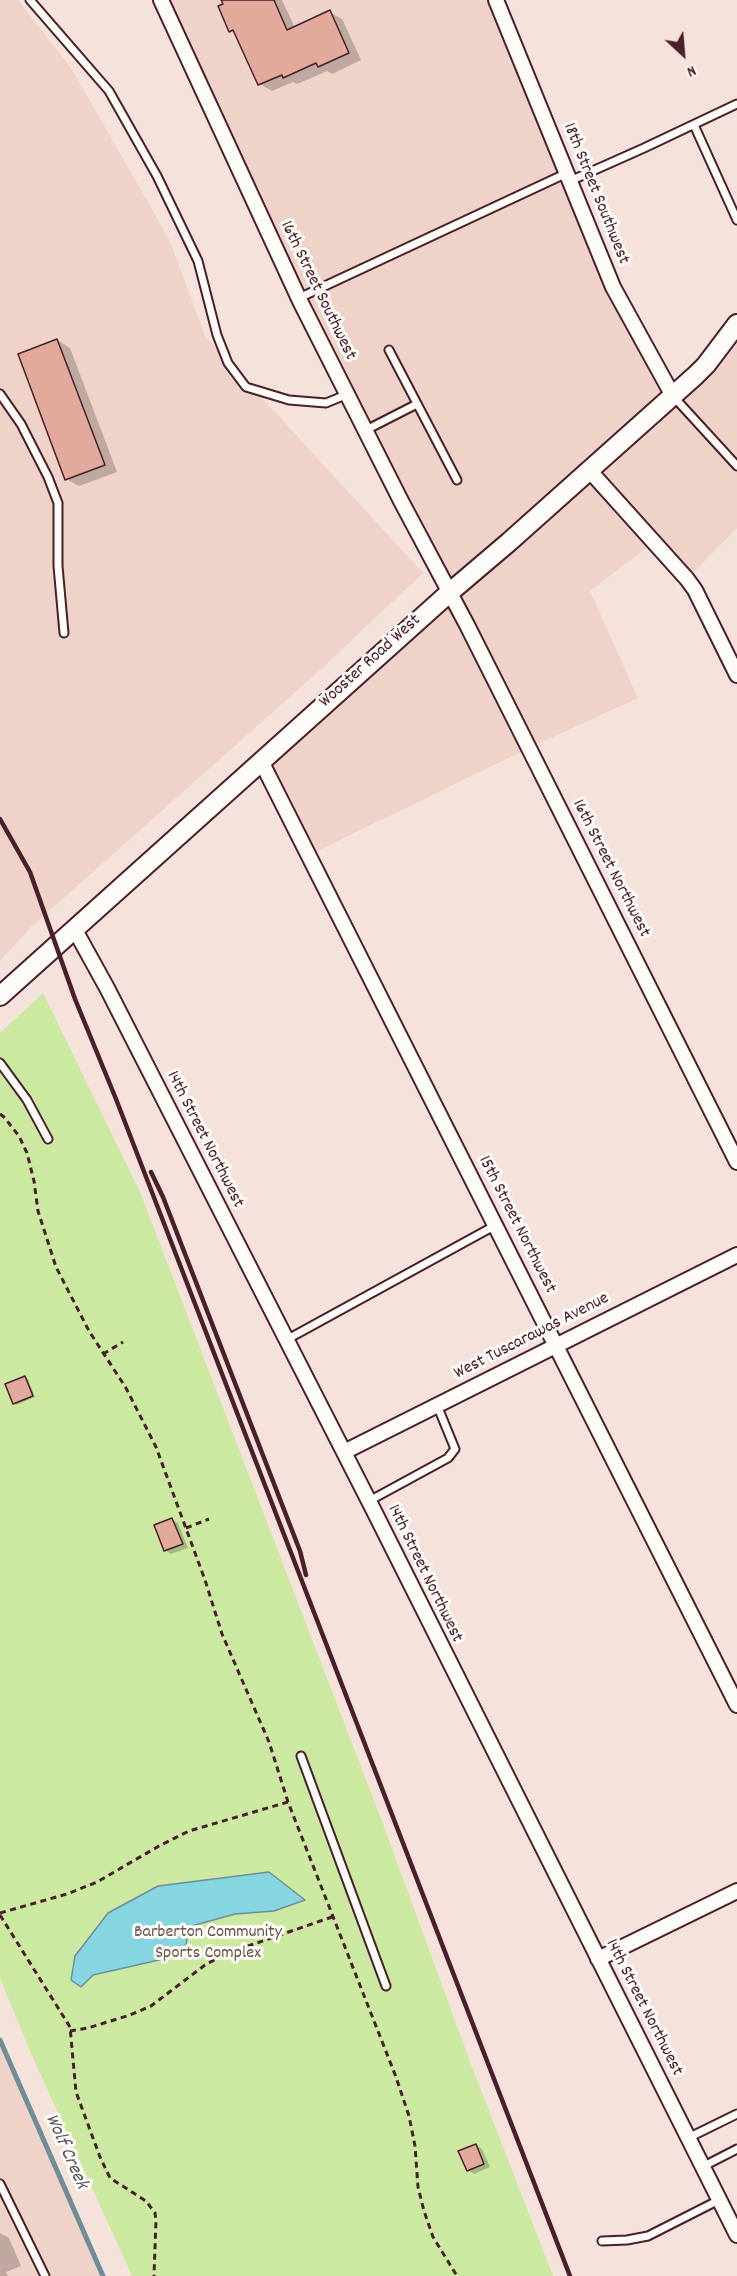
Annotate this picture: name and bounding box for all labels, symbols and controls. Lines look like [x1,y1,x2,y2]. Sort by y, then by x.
north arrow [653,24,713,84]
text: N [683,59,700,83]
street label: 18th Street Southwest [557,120,633,268]
street label: 16th Street Southwest [274,218,360,364]
street label: Wooster Road West [316,611,426,713]
street label: 16th Street Northwest [566,796,654,942]
street label: 14th Street Northwest [160,1068,248,1212]
street label: 15th Street Northwest [472,1153,560,1297]
street label: West Tuscarawas Avenue [451,1289,613,1385]
street label: 14th Street Northwest [381,1502,467,1646]
park label: Barberton Community Sports Complex [134,1923,282,1966]
street label: 14th Street Northwest [599,1936,687,2080]
water label: Wolf Creek [38,2111,92,2193]

